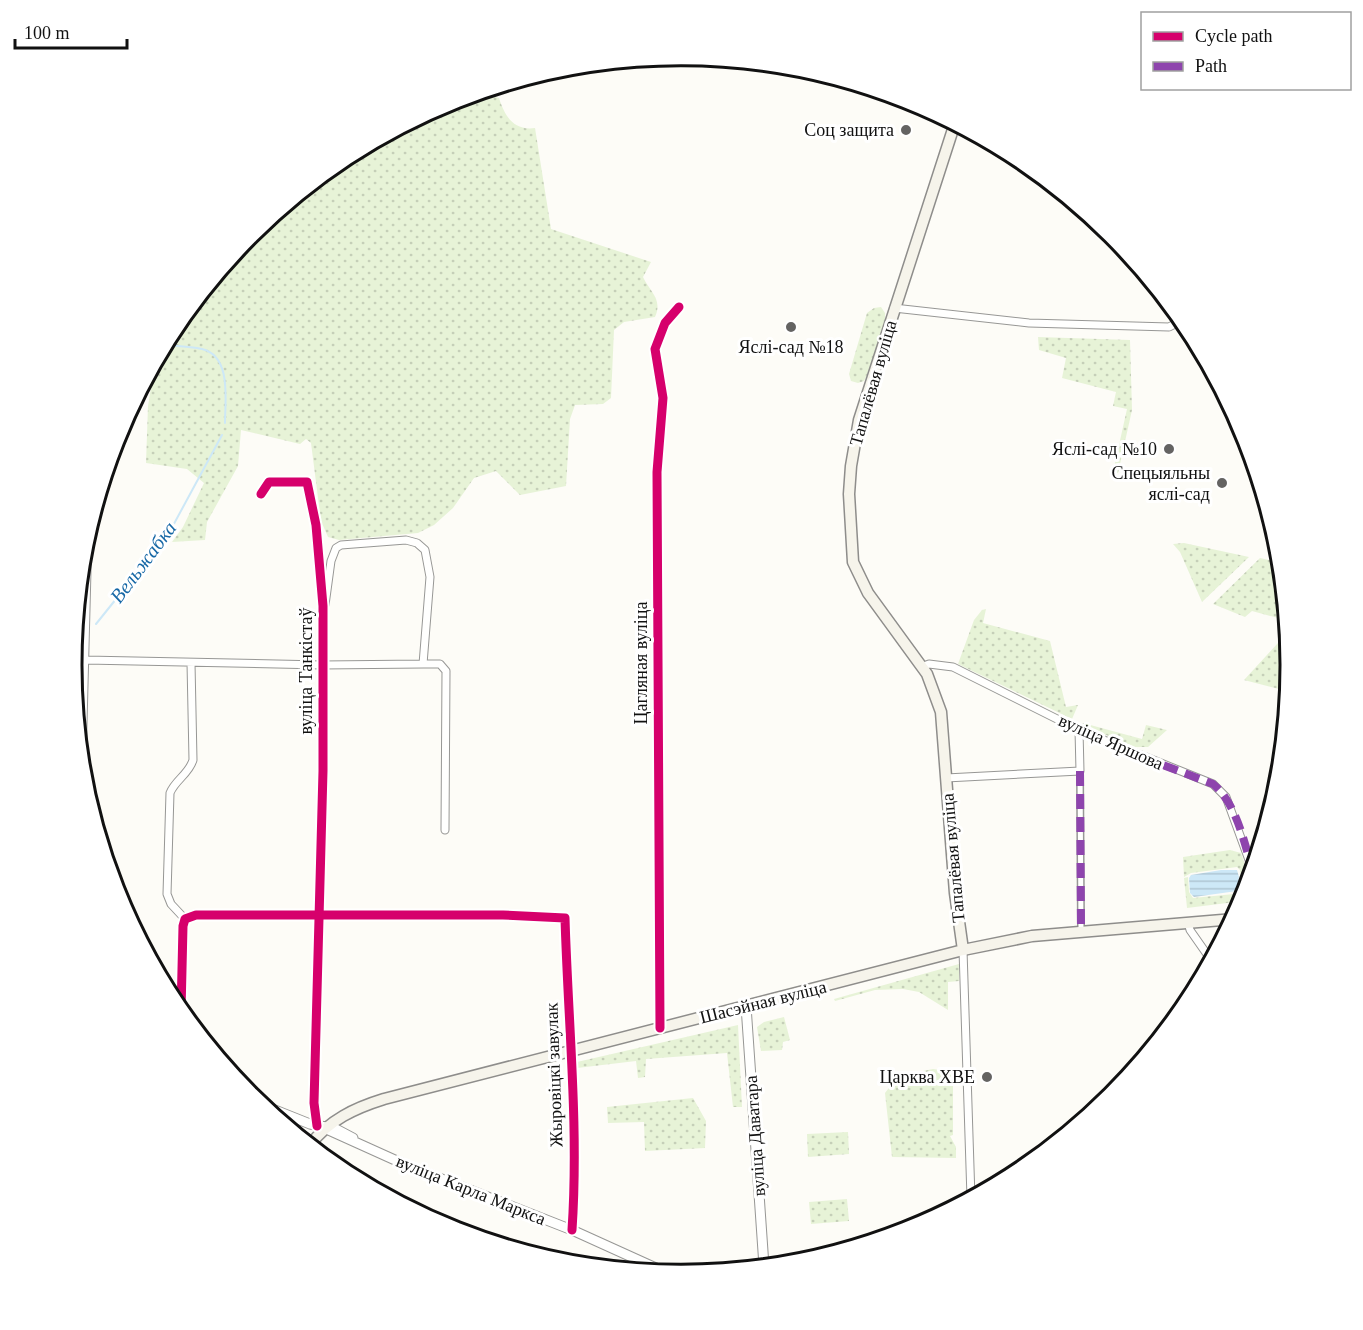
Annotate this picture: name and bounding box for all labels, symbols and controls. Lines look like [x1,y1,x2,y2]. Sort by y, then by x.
scale bar [15,12,128,50]
legend [1141,12,1351,90]
text: 100 m [24,23,70,43]
text: Cycle path [1195,26,1272,46]
text: Path [1195,56,1227,76]
place label: Соц защита [804,120,894,140]
marker: Соц защита [899,123,913,137]
street label: Тапалёвая вуліца [846,318,901,448]
marker: Яслі-сад №18 [784,320,798,334]
place label: Яслі-сад №18 [738,337,844,357]
place label: Яслі-сад №10 [1052,439,1157,459]
marker: Яслі-сад №10 [1162,442,1176,456]
place label: Спецыяльны яслі-сад [1111,463,1210,504]
marker: Спецыяльны яслі-сад [1215,476,1229,490]
water label: Вельжабка [105,517,181,607]
street label: Цагляная вуліца [631,602,651,724]
street label: вуліца Танкістаў [296,607,316,735]
street label: вуліца Яршова [1056,710,1166,774]
street label: Тапалёвая вуліца [937,792,969,924]
street label: Шасэйная вуліца [698,977,828,1027]
street label: Жыровіцкі завулак [541,1002,567,1148]
place label: Царква ХВЕ [880,1067,975,1087]
marker: Царква ХВЕ [980,1070,994,1084]
street label: вуліца Даватара [741,1075,769,1197]
street label: вуліца Карла Маркса [393,1151,549,1229]

